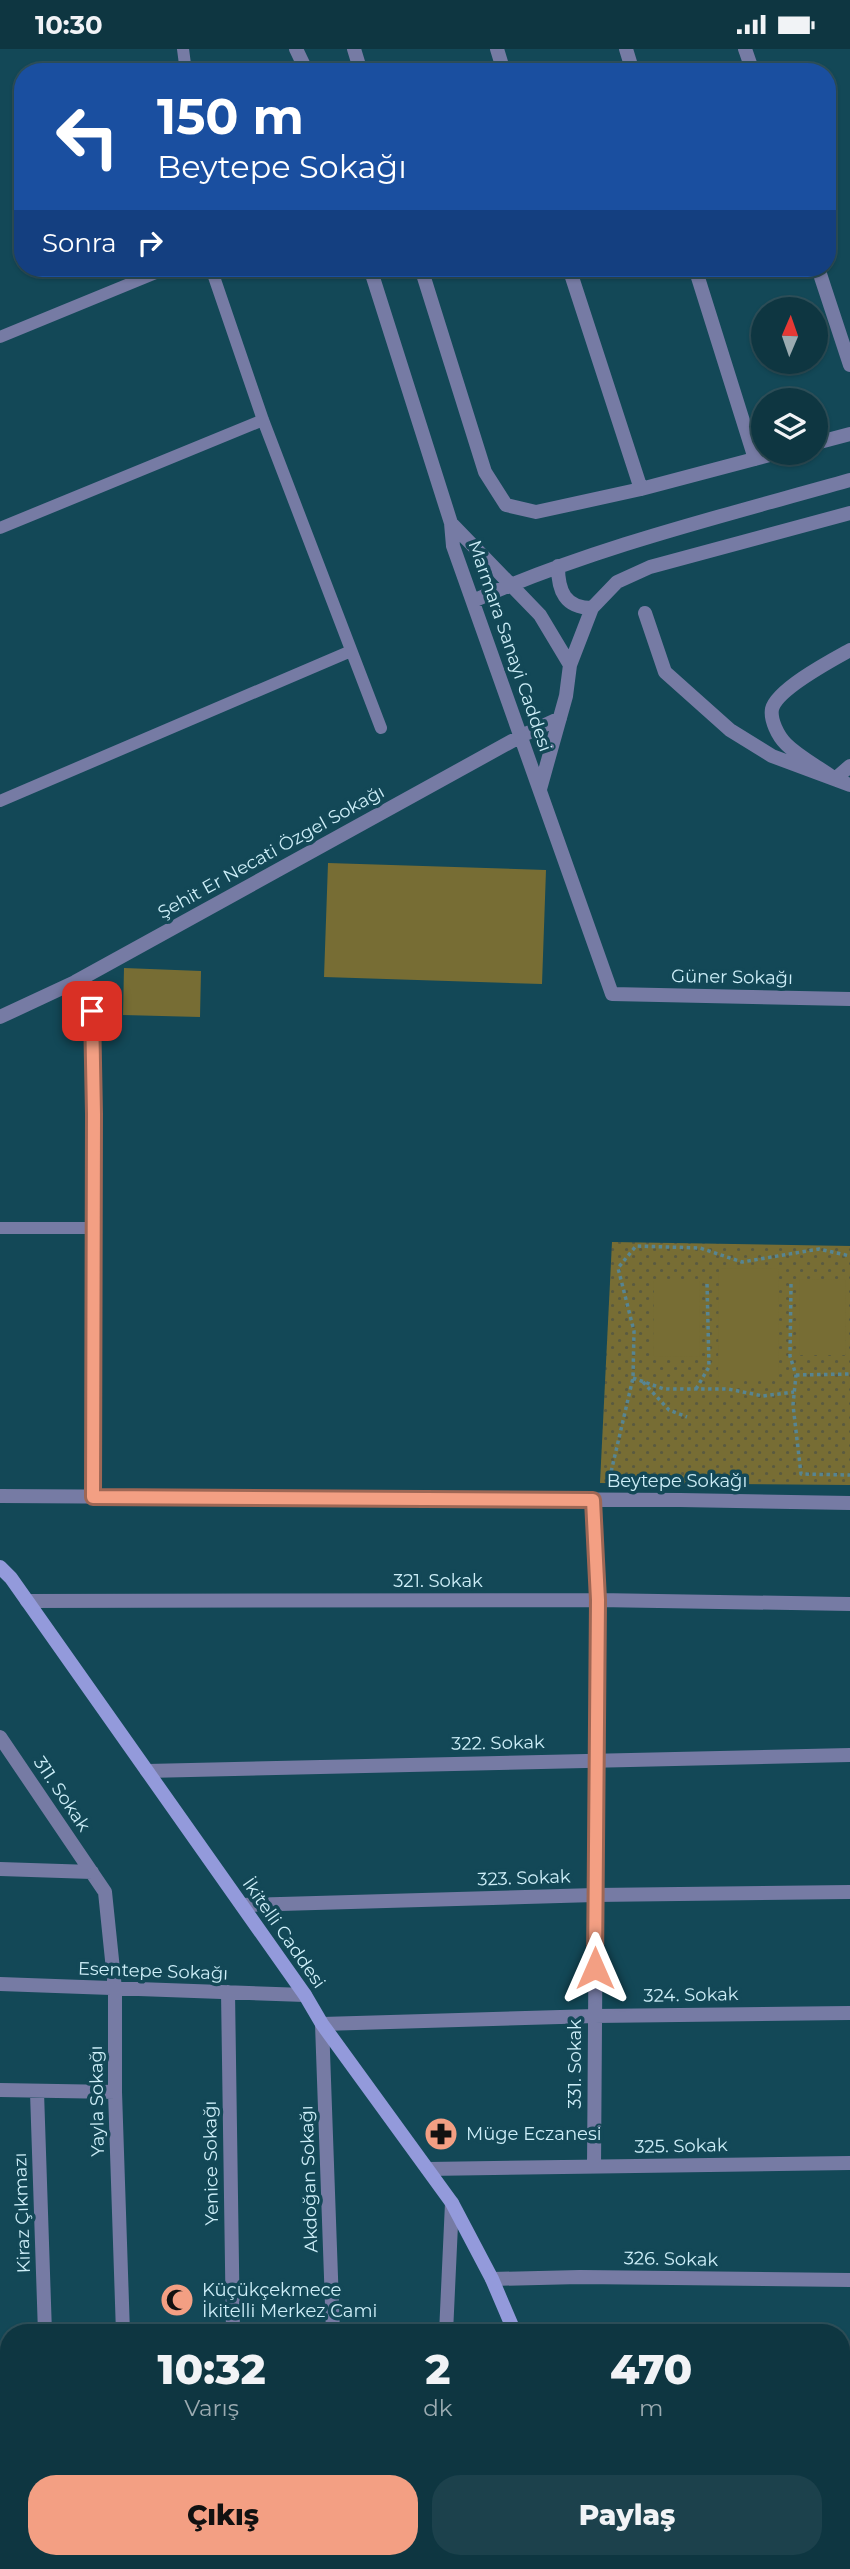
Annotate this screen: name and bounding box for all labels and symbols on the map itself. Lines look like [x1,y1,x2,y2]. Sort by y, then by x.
north arrow [751,297,828,375]
street label: Marmara Sanayi Caddesi [463,537,557,755]
street label: Şehit Er Necati Özgel Sokağı [154,780,388,924]
street label: Güner Sokağı [671,965,793,989]
pin [62,981,122,1041]
street label: Beytepe Sokağı [607,1470,747,1492]
street label: 321. Sokak [393,1570,483,1592]
street label: 322. Sokak [451,1731,545,1755]
street label: 311. Sokak [29,1752,95,1836]
street label: 323. Sokak [477,1865,571,1891]
street label: İkitelli Caddesi [238,1873,330,1993]
position arrow [558,1931,632,2005]
street label: Esentepe Sokağı [78,1957,228,1985]
street label: 324. Sokak [643,1983,739,2007]
street label: 331. Sokak [564,2019,586,2109]
street label: Yayla Sokağı [85,2045,109,2157]
street label: Yenice Sokağı [199,2101,223,2225]
street label: Akdoğan Sokağı [295,2105,323,2253]
pharmacy icon: Müge Eczanesi [422,2115,460,2153]
place label: Müge Eczanesi [466,2123,602,2145]
street label: 325. Sokak [634,2134,728,2158]
street label: Kiraz Çıkmazı [9,2152,35,2274]
street label: 326. Sokak [624,2247,719,2271]
place label: Küçükçekmece İkitelli Merkez Cami [202,2279,377,2322]
mosque icon: Küçükçekmece İkitelli Merkez Cami [158,2281,196,2319]

